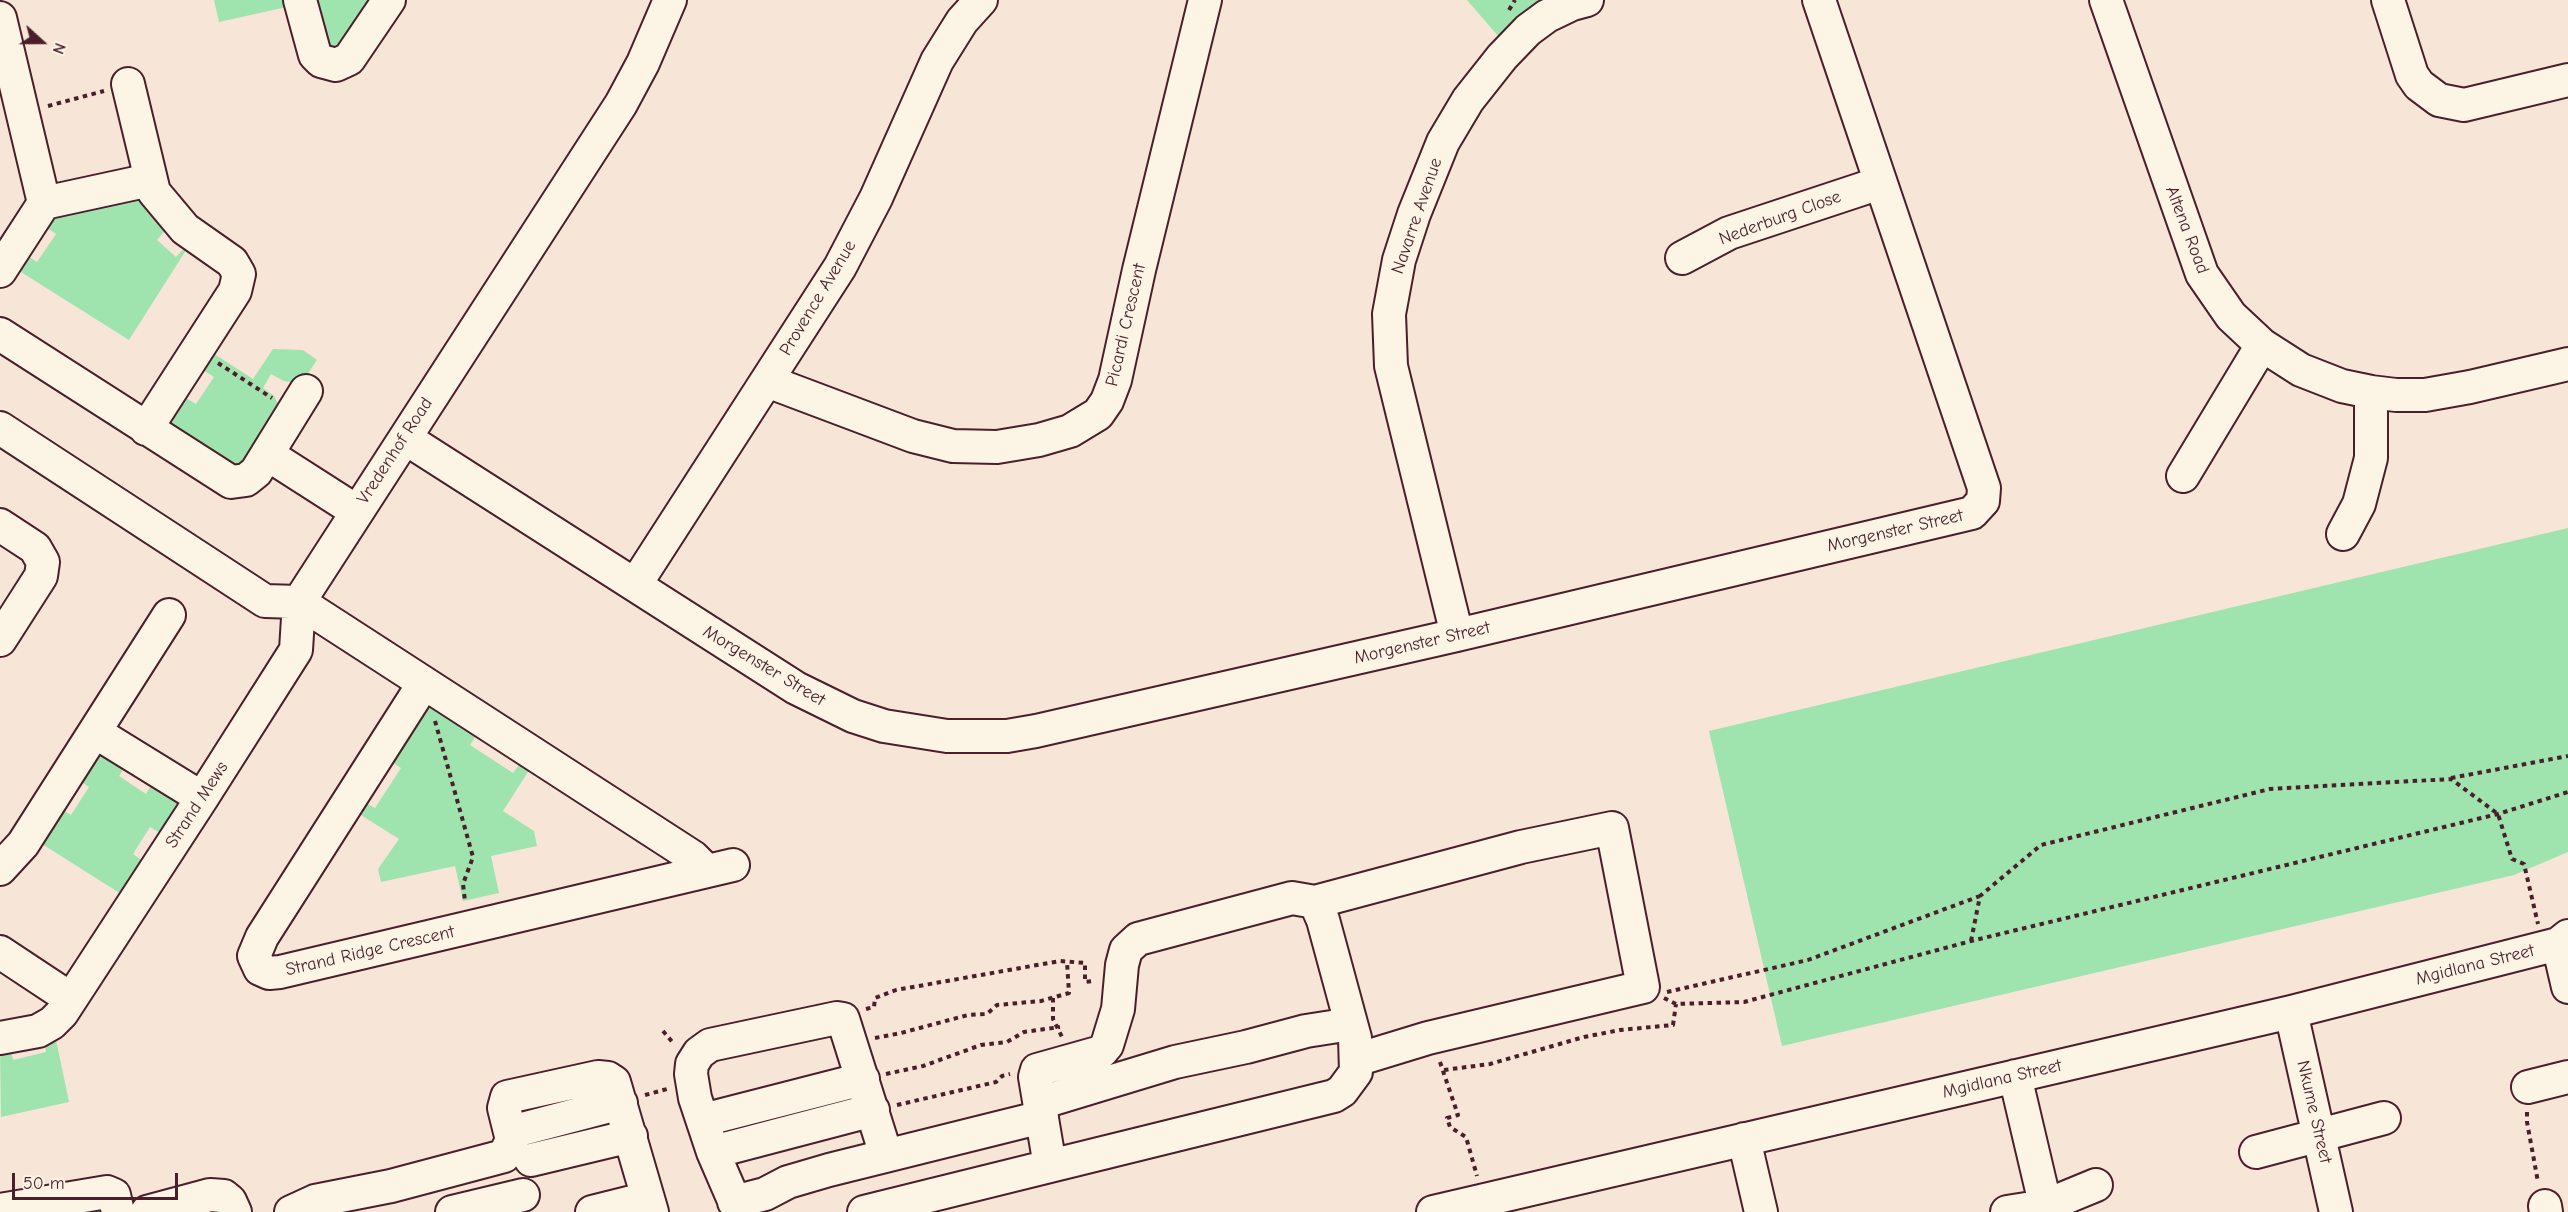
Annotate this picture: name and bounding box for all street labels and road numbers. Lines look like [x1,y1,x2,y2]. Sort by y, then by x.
street label: Navarre Avenue [1387,155,1447,277]
street label: Altena Road [2160,183,2214,277]
street label: Nederburg Close [1716,186,1844,250]
street label: Provence Avenue [775,236,861,360]
street label: Picardi Crescent [1101,261,1151,389]
street label: Vredenhof Road [352,394,438,508]
street label: Morgenster Street [1825,505,1965,557]
street label: Morgenster Street [1352,617,1492,669]
street label: Morgenster Street [699,621,829,711]
street label: Strand Mews [161,758,233,852]
street label: Strand Ridge Crescent [283,921,457,981]
street label: Mgidlana Street [2413,940,2537,990]
street label: Mgidlana Street [1940,1055,2064,1103]
street label: Nkume Street [2292,1059,2336,1165]

